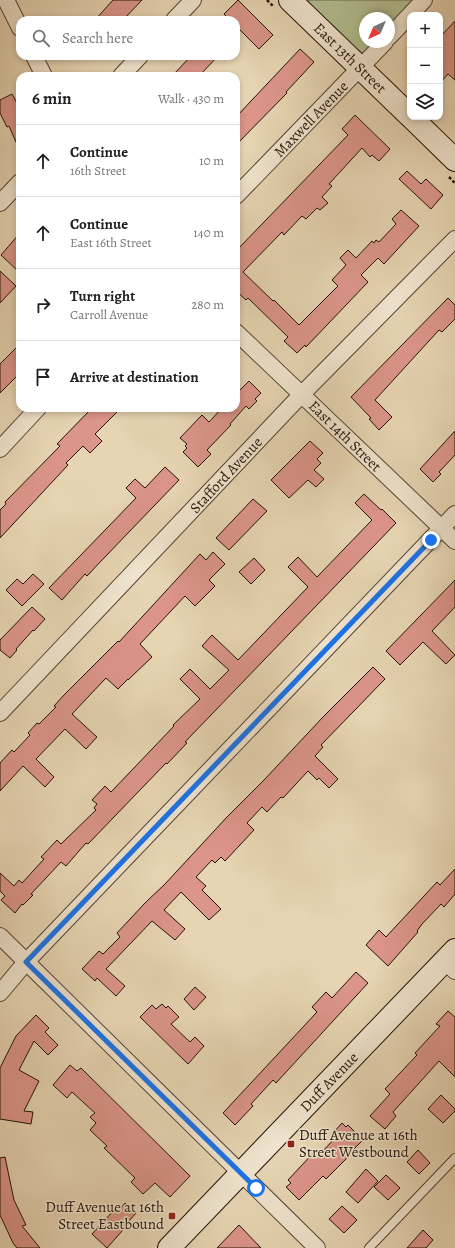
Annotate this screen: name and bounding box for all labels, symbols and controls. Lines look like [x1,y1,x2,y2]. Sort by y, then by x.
north arrow [359,12,395,48]
map controls [407,12,443,120]
button: + [407,12,443,48]
search box [16,16,240,60]
street label: East 13th Street [309,18,391,98]
icon: search [30,27,52,49]
text: Search here [62,28,133,48]
button: − [407,48,443,84]
street label: Maxwell Avenue [270,76,353,161]
button: layers [407,84,443,120]
text: 6 min [32,87,72,110]
text: Walk · 430 m [158,90,224,107]
text: Continue [70,142,128,162]
icon: ahead [32,150,54,172]
text: 10 m [199,152,224,169]
text: 16th Street [70,162,126,179]
text: Continue [70,214,128,234]
icon: ahead [32,222,54,244]
text: 140 m [193,224,224,241]
text: East 16th Street [70,234,152,251]
text: Turn right [70,286,135,306]
icon: right [32,294,54,316]
text: 280 m [191,296,224,313]
text: Carroll Avenue [70,306,148,323]
icon: arrive [32,366,54,388]
text: Arrive at destination [70,367,199,387]
street label: East 14th Street [304,396,386,476]
street label: Stafford Avenue [185,432,267,518]
route end [422,531,440,549]
street label: Duff Avenue [295,1048,363,1116]
place label: Duff Avenue at 16th Street Westbound [299,1125,418,1162]
marker: Duff Avenue at 16th Street Westbound [286,1139,296,1149]
route start [247,1179,265,1197]
place label: Duff Avenue at 16th Street Eastbound [45,1197,165,1234]
marker: Duff Avenue at 16th Street Eastbound [167,1211,177,1221]

